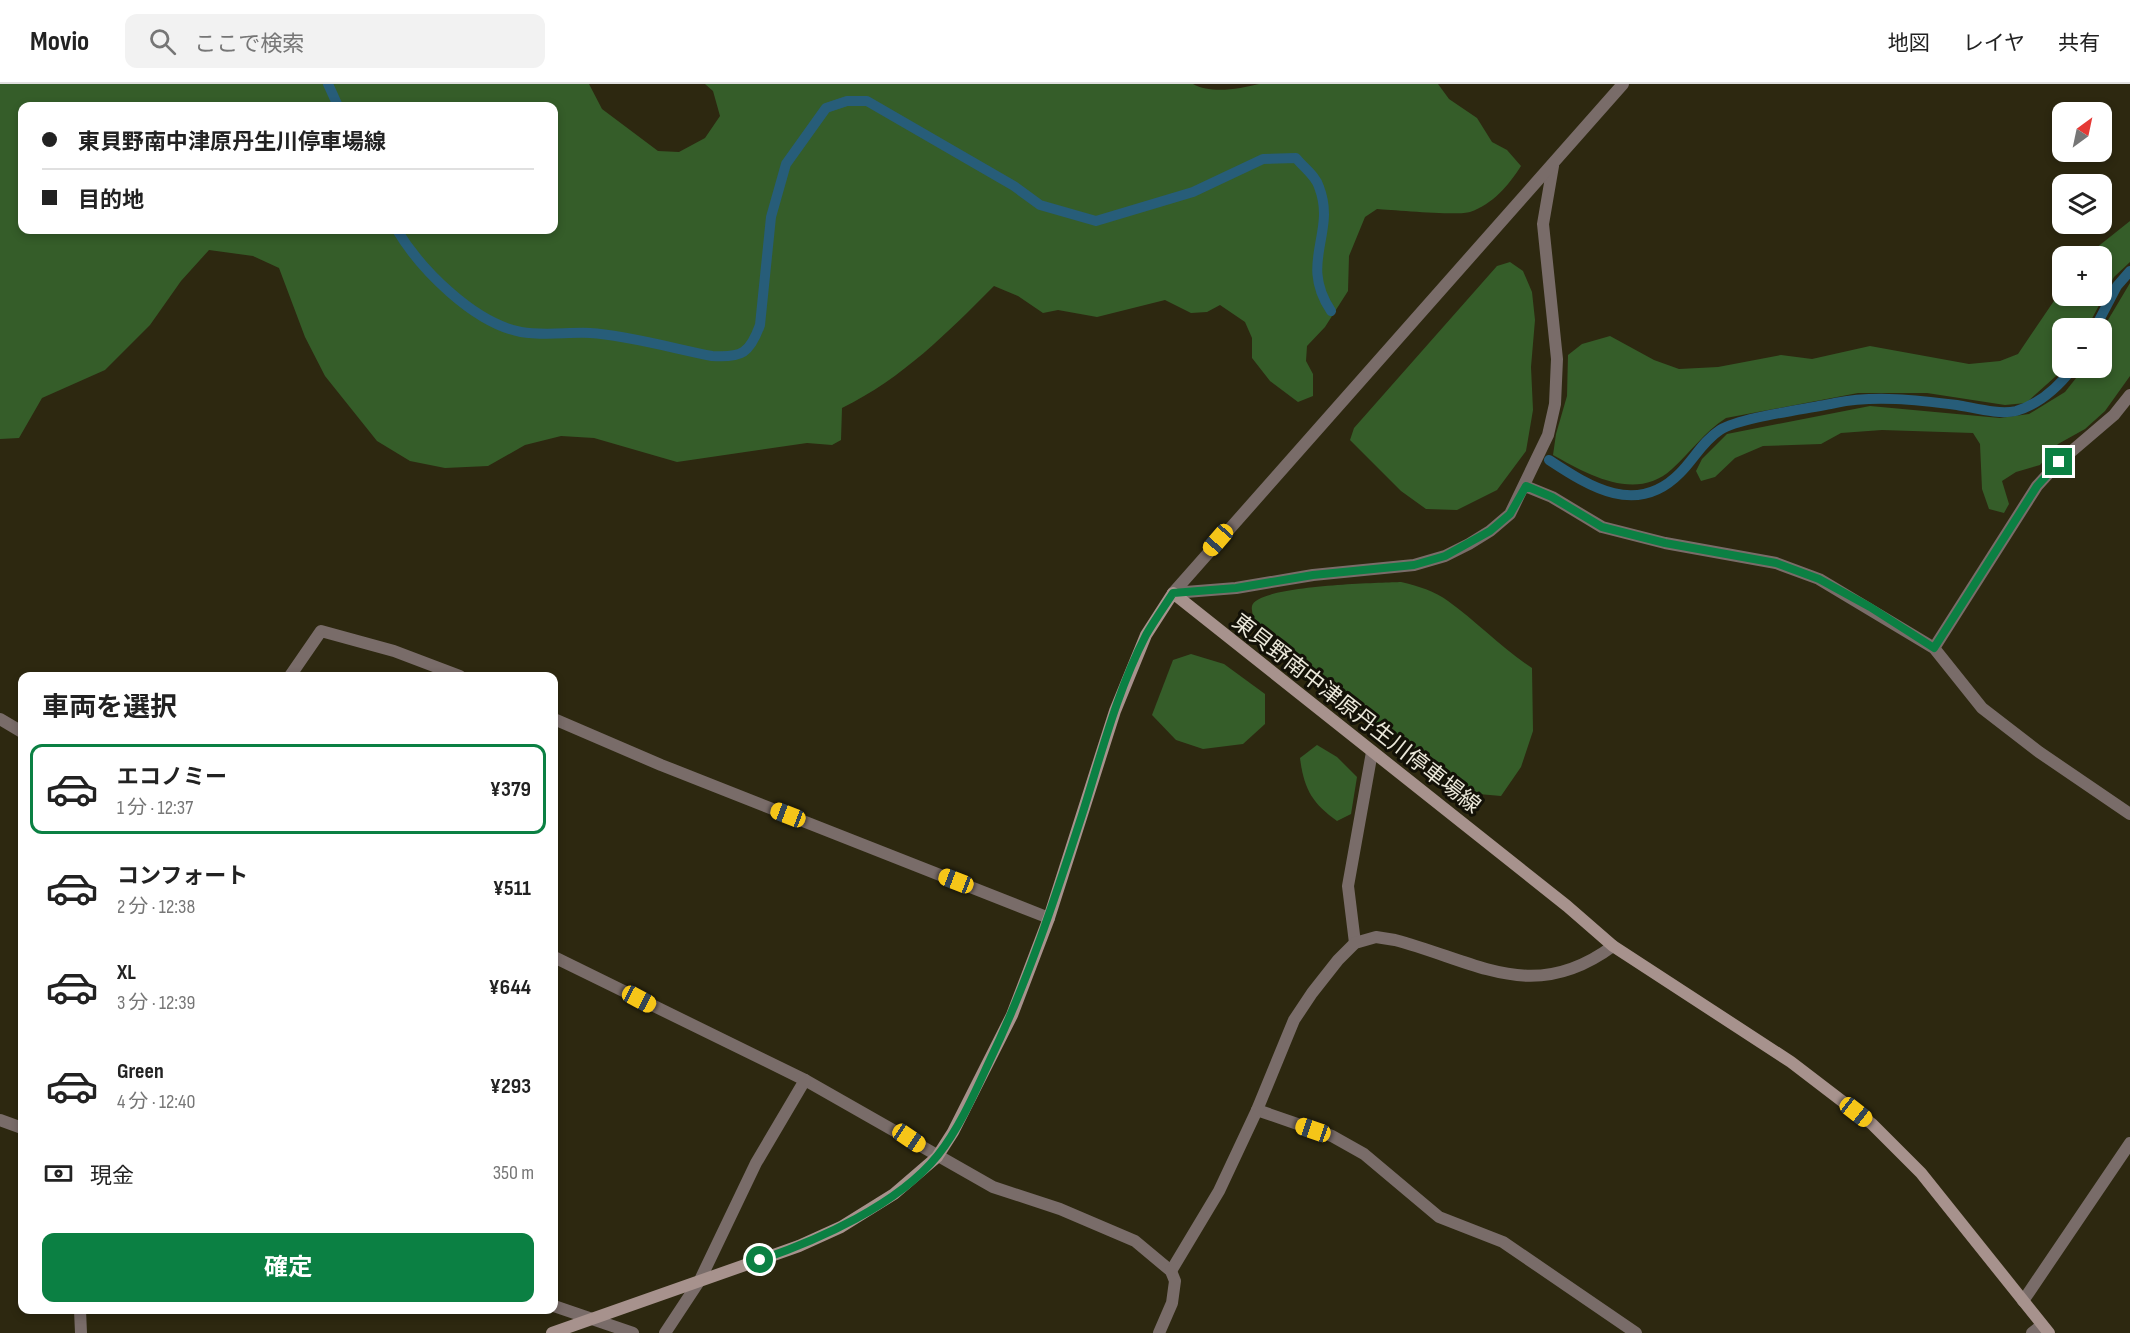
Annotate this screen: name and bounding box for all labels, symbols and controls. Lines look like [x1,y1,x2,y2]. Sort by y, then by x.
search box [125,14,545,68]
text: Movio [30,25,89,58]
icon: search [146,25,179,58]
text: ここで検索 [194,31,304,58]
text: 地図 [1888,31,1930,56]
text: レイヤ [1963,31,2025,56]
text: 共有 [2058,31,2100,56]
north arrow [2052,102,2112,162]
map controls [2052,102,2112,378]
text: 東貝野南中津原丹生川停車場線 [78,129,386,156]
button: layers [2052,174,2112,234]
text: 目的地 [78,187,144,214]
button: + [2052,246,2112,306]
button: − [2052,318,2112,378]
route end [2045,448,2072,475]
car [1199,521,1237,559]
street label: 東貝野南中津原丹生川停車場線 [1226,609,1486,820]
text: 車両を選択 [42,692,177,724]
icon: car [45,762,99,816]
text: エコノミー [117,764,227,791]
text: ¥379 [490,776,531,803]
text: 1 分 · 12:37 [117,796,193,820]
car [768,800,808,830]
icon: car [45,861,99,915]
text: コンフォート [117,863,248,890]
car [936,866,976,896]
text: ¥511 [493,875,531,902]
text: 2 分 · 12:38 [117,895,195,919]
text: XL [117,959,136,986]
icon: car [45,960,99,1014]
text: ¥644 [489,974,531,1001]
car [619,983,659,1015]
text: 3 分 · 12:39 [117,991,195,1015]
text: Green [117,1058,164,1085]
icon: car [45,1059,99,1113]
text: ¥293 [490,1073,531,1100]
text: 4 分 · 12:40 [117,1090,195,1114]
car [1836,1094,1876,1130]
car [1293,1116,1333,1144]
car [889,1120,929,1156]
icon: cash [42,1157,75,1190]
text: 350 m [493,1161,534,1185]
text: 現金 [90,1163,134,1190]
button: 確定 [42,1233,534,1302]
route start [746,1246,773,1273]

